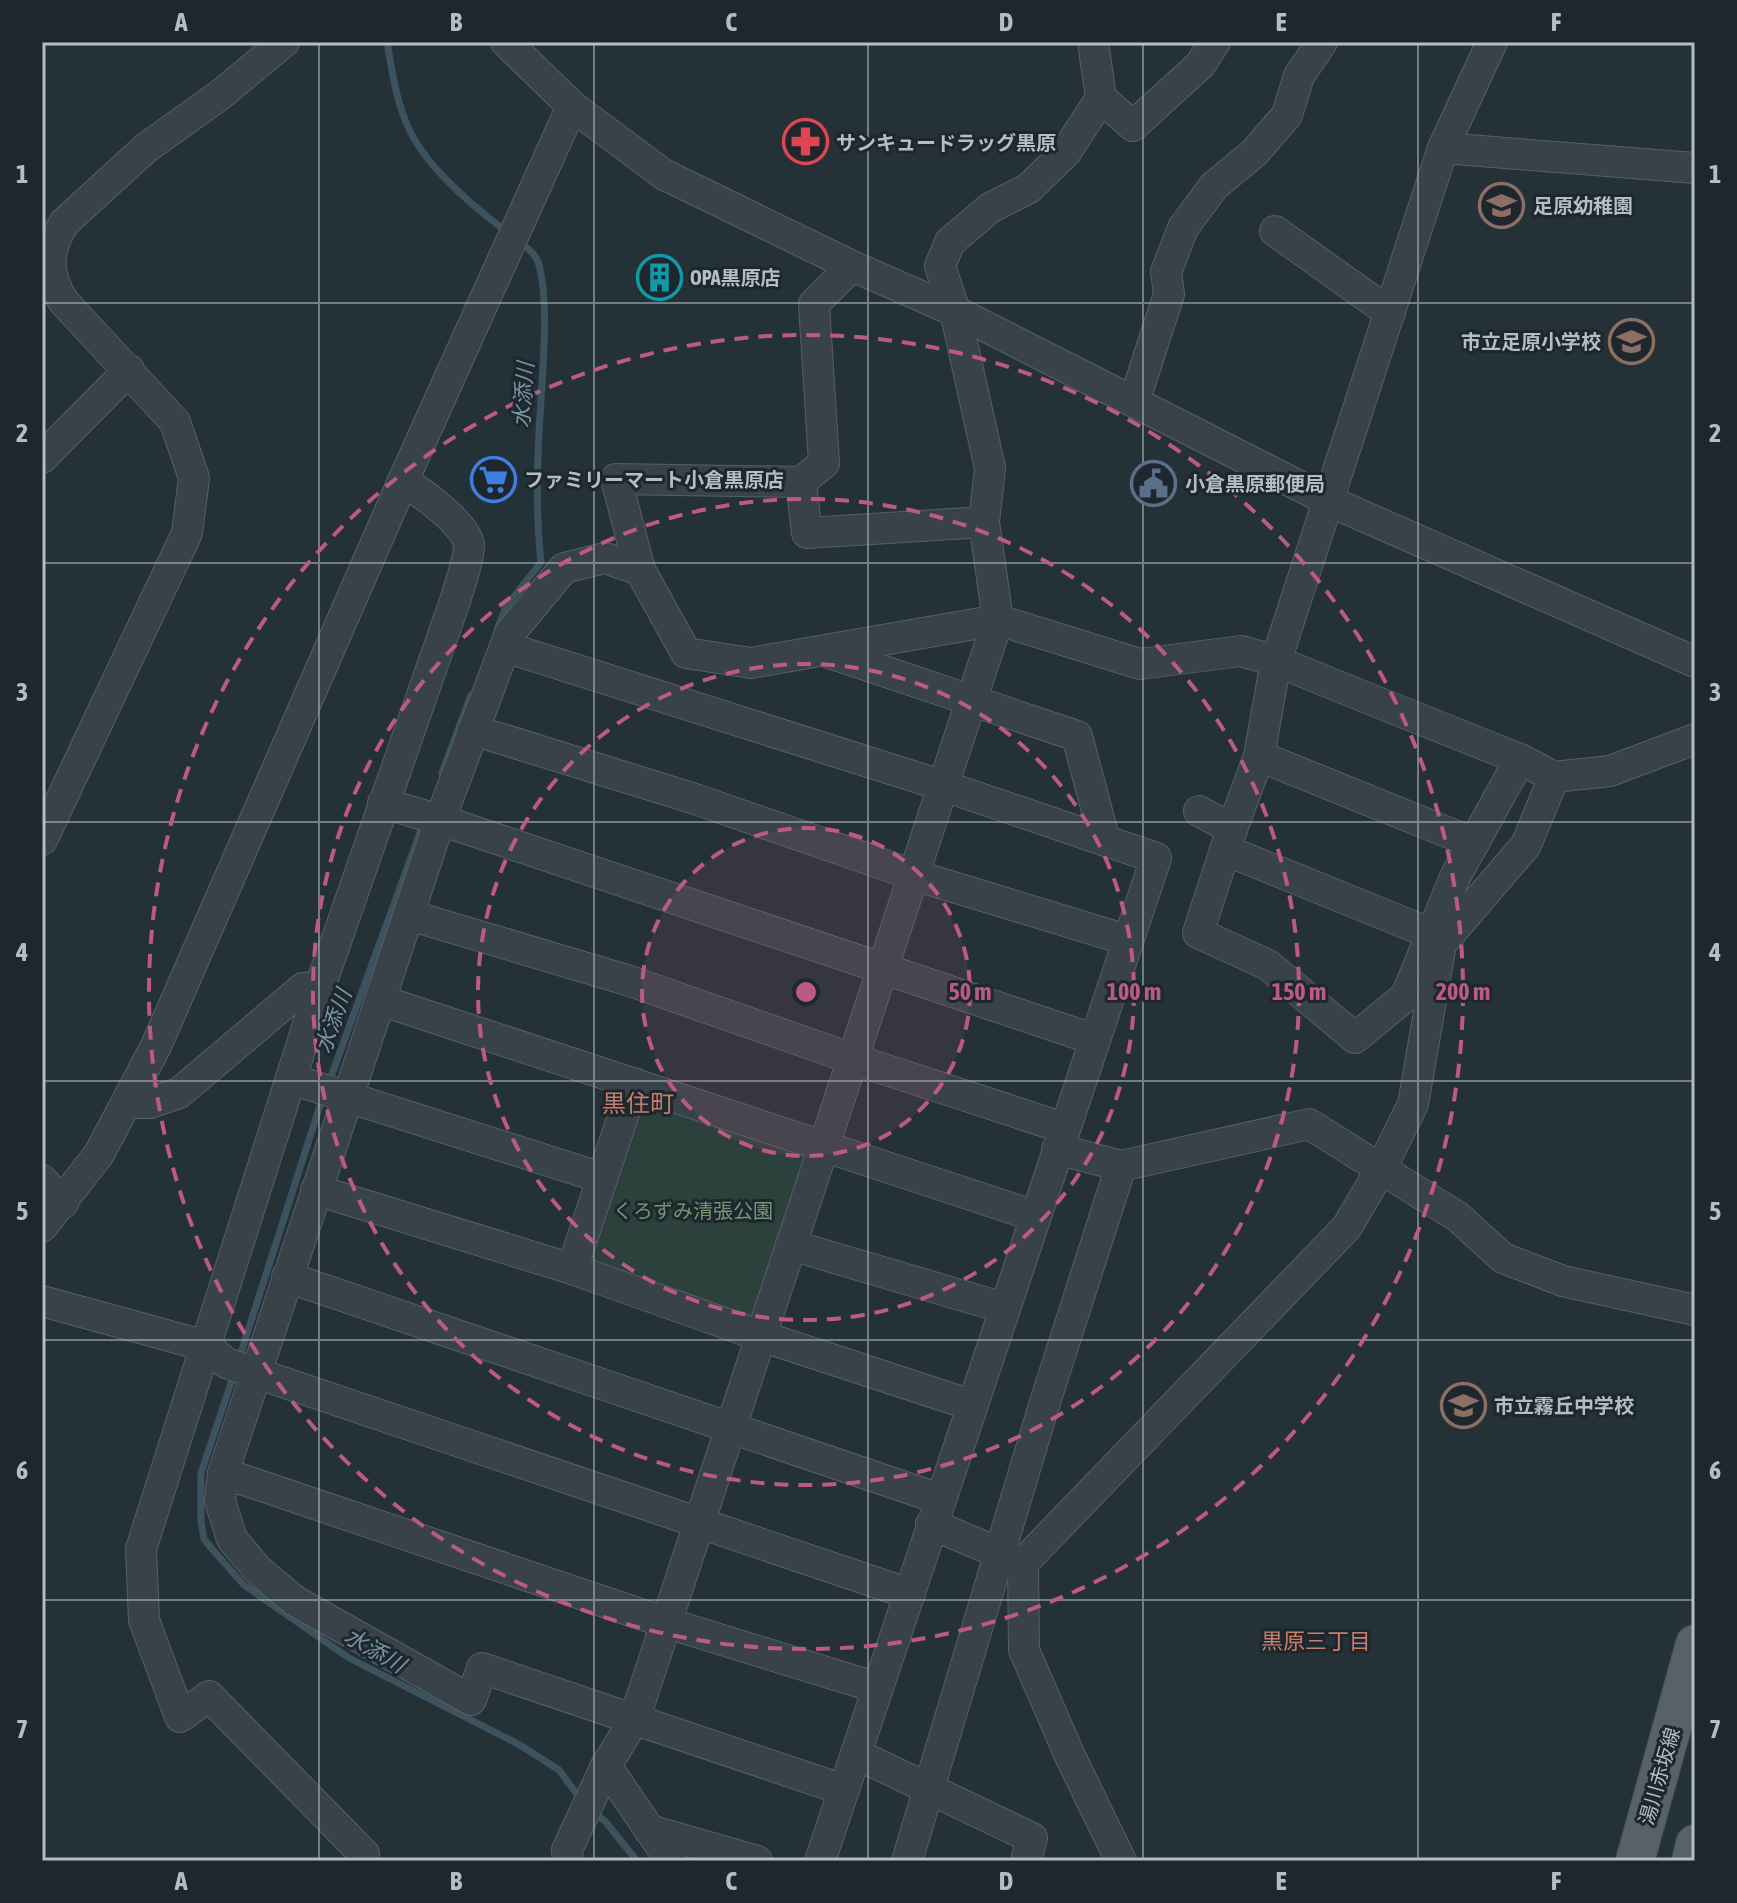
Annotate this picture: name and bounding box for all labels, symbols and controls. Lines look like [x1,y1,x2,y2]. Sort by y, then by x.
text: A [174,7,188,37]
text: B [450,7,463,37]
text: C [725,7,737,37]
text: D [999,7,1013,37]
text: E [1275,7,1287,37]
text: F [1551,7,1562,37]
pharmacy icon: サンキュードラッグ黒原 [781,118,829,166]
place label: サンキュードラッグ黒原 [836,131,1056,154]
text: 1 [16,159,28,189]
text: 1 [1709,159,1721,189]
school or university icon: 足原幼稚園 [1478,181,1526,229]
place label: 足原幼稚園 [1533,194,1633,217]
building icon: OPA黒原店 [635,253,683,301]
place label: OPA黒原店 [690,266,780,289]
school or university icon: 市立足原小学校 [1608,317,1656,365]
place label: 市立足原小学校 [1461,330,1601,353]
water label: 水添川 [508,359,538,429]
text: 2 [16,418,28,448]
text: 2 [1709,418,1721,448]
supermarket icon: ファミリーマート小倉黒原店 [469,455,517,503]
public building icon: 小倉黒原郵便局 [1130,459,1178,507]
place label: ファミリーマート小倉黒原店 [524,468,784,491]
place label: 小倉黒原郵便局 [1185,472,1325,495]
text: 3 [16,677,28,707]
text: 3 [1709,677,1721,707]
text: 4 [15,937,28,967]
text: 4 [1708,937,1721,967]
centre of rings [792,978,820,1006]
text: 50 m [948,978,992,1005]
text: 100 m [1107,978,1161,1005]
text: 150 m [1272,978,1326,1005]
text: 200 m [1436,978,1490,1005]
water label: 水添川 [309,984,357,1056]
district label: 黒住町 [602,1090,674,1117]
text: 5 [16,1196,28,1226]
text: 5 [1709,1196,1721,1226]
park label: くろずみ清張公園 [613,1199,773,1222]
school or university icon: 市立霧丘中学校 [1439,1381,1487,1429]
place label: 市立霧丘中学校 [1494,1394,1634,1417]
text: 6 [16,1455,28,1485]
text: 6 [1709,1455,1721,1485]
water label: 水添川 [340,1622,412,1679]
district label: 黒原三丁目 [1261,1628,1371,1654]
text: 7 [16,1714,28,1744]
text: 7 [1709,1714,1721,1744]
street label: 湯川赤坂線 [1634,1725,1684,1827]
text: A [174,1866,188,1896]
text: B [450,1866,463,1896]
text: C [725,1866,737,1896]
text: D [999,1866,1013,1896]
text: E [1275,1866,1287,1896]
text: F [1551,1866,1562,1896]

